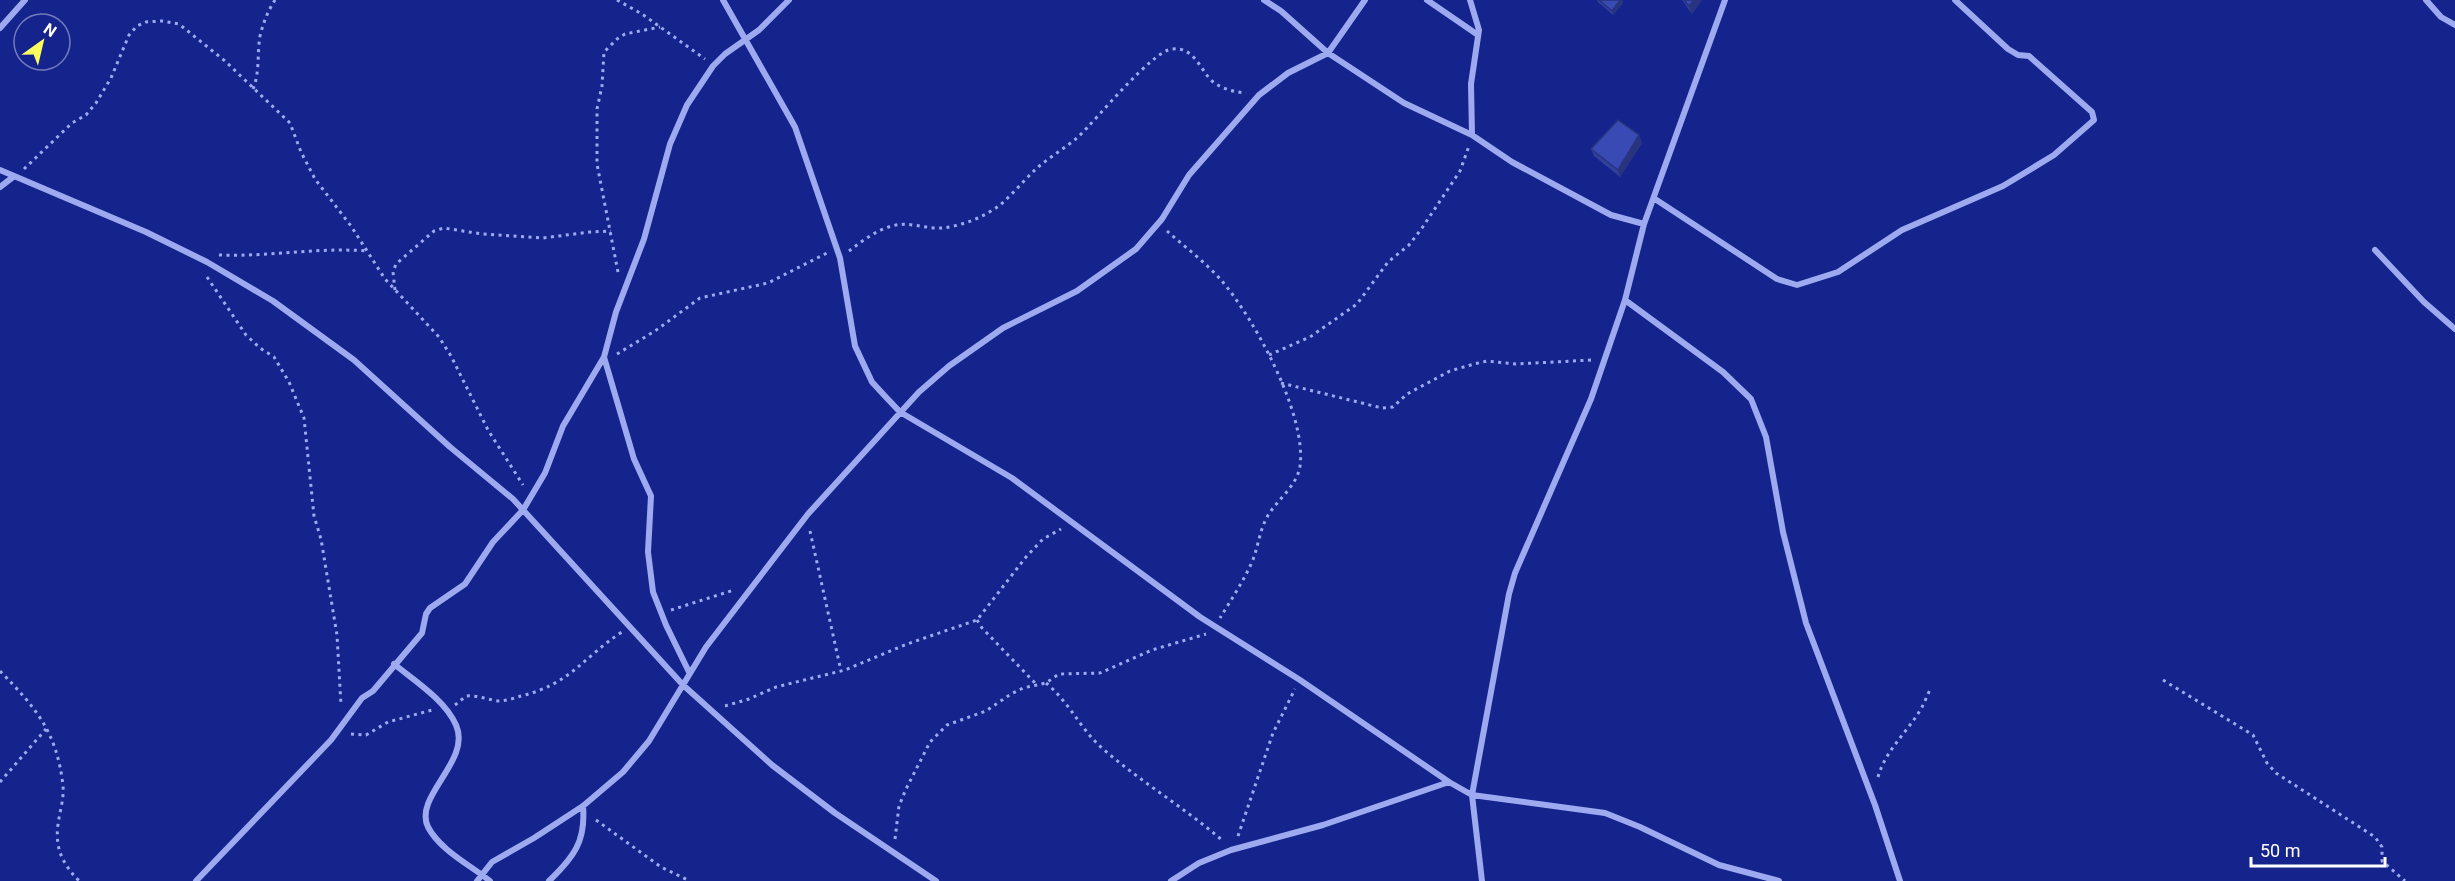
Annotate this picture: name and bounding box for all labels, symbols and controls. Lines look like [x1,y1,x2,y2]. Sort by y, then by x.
north arrow [12,12,72,72]
text: N [40,19,60,41]
scale bar [2251,830,2384,868]
text: 50 m [2260,840,2300,861]

